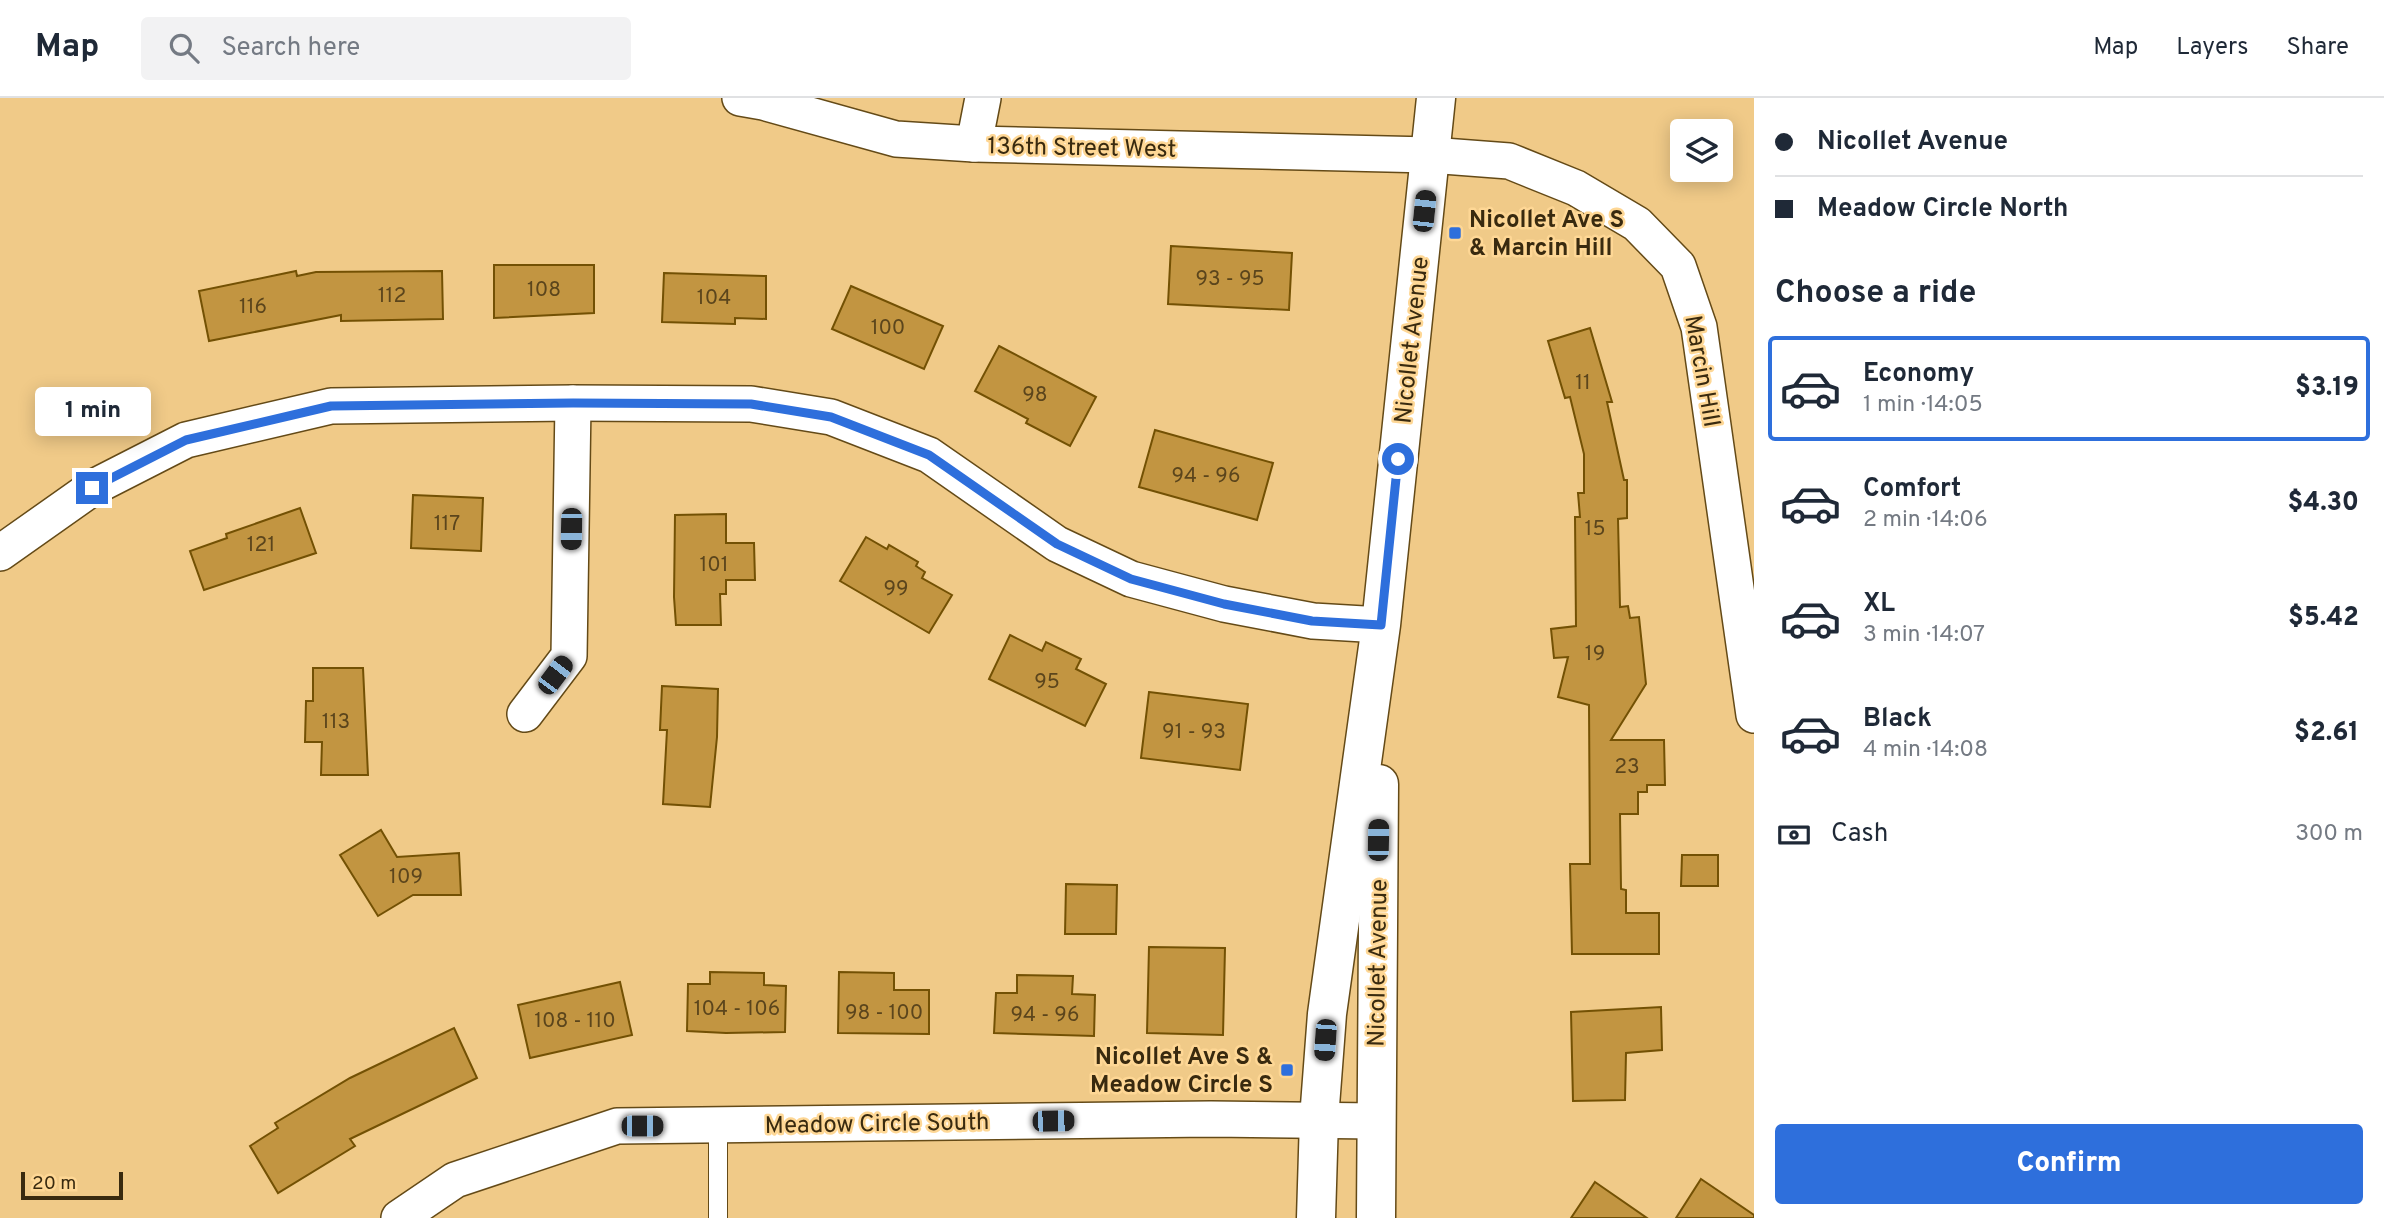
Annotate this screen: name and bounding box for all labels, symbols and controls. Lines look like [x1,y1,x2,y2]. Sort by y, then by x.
search box [141,17,631,80]
text: Map [35,27,99,69]
icon: search [165,29,203,67]
text: Search here [221,32,360,65]
text: Map [2093,33,2138,63]
text: Layers [2176,33,2248,63]
text: Share [2286,33,2349,63]
map controls [1670,119,1733,182]
button: layers [1670,119,1733,182]
text: Nicollet Avenue [1817,126,2008,159]
street label: 136th Street West [987,132,1177,166]
car [1412,189,1437,233]
text: Meadow Circle North [1817,193,2068,226]
place label: Nicollet Ave S & Marcin Hill [1469,206,1624,264]
marker: Nicollet Ave S & Marcin Hill [1447,225,1463,241]
street label: Nicollet Avenue [1389,255,1437,425]
house number: 93 - 95 [1195,266,1265,293]
text: Choose a ride [1775,274,1976,314]
house number: 108 [527,277,561,304]
house number: 112 [378,283,406,310]
house number: 104 [697,285,731,312]
house number: 116 [239,294,267,321]
street label: Marcin Hill [1676,313,1726,430]
house number: 100 [871,315,905,342]
icon: car [1779,357,1842,420]
text: Economy [1863,358,1974,391]
house number: 11 [1575,370,1591,397]
text: $3.19 [2295,372,2359,405]
house number: 98 [1022,382,1048,409]
callout: 1 min [34,386,150,436]
text: 1 min · 14:05 [1863,391,1983,420]
text: 1 min [65,397,121,426]
route start [1382,443,1414,475]
house number: 94 - 96 [1172,463,1240,490]
route end [76,472,108,504]
icon: car [1779,472,1842,535]
text: Comfort [1863,473,1961,506]
text: $4.30 [2287,487,2359,520]
text: 2 min · 14:06 [1863,506,1988,535]
car [561,508,582,550]
house number: 117 [434,511,460,538]
house number: 15 [1585,516,1605,543]
house number: 121 [247,532,275,559]
house number: 101 [699,552,729,579]
house number: 99 [883,576,909,603]
icon: car [1779,587,1842,650]
text: XL [1863,588,1895,621]
text: $5.42 [2288,602,2359,635]
text: 3 min · 14:07 [1863,621,1985,650]
house number: 19 [1585,641,1605,668]
car [534,652,577,698]
house number: 95 [1034,669,1060,696]
icon: car [1779,702,1842,765]
text: Black [1863,703,1932,736]
house number: 113 [322,709,350,736]
text: $2.61 [2294,717,2359,750]
house number: 91 - 93 [1162,719,1226,746]
text: 4 min · 14:08 [1863,736,1988,765]
house number: 23 [1614,754,1640,781]
icon: cash [1775,816,1813,854]
text: Cash [1831,818,1888,851]
car [1368,819,1389,861]
text: 300 m [2295,820,2363,849]
house number: 109 [389,864,423,891]
street label: Nicollet Avenue [1363,879,1395,1047]
house number: 104 - 106 [694,996,780,1023]
house number: 98 - 100 [845,1000,923,1027]
house number: 94 - 96 [1011,1002,1079,1029]
house number: 108 - 110 [534,1008,616,1035]
car [1314,1018,1337,1062]
place label: Nicollet Ave S & Meadow Circle S [1090,1043,1273,1101]
marker: Nicollet Ave S & Meadow Circle S [1279,1062,1295,1078]
street label: Meadow Circle South [764,1108,990,1142]
car [1032,1110,1075,1132]
car [622,1116,664,1137]
button: Confirm [1775,1124,2363,1204]
scale bar [21,1169,122,1201]
text: 20 m [32,1172,76,1196]

